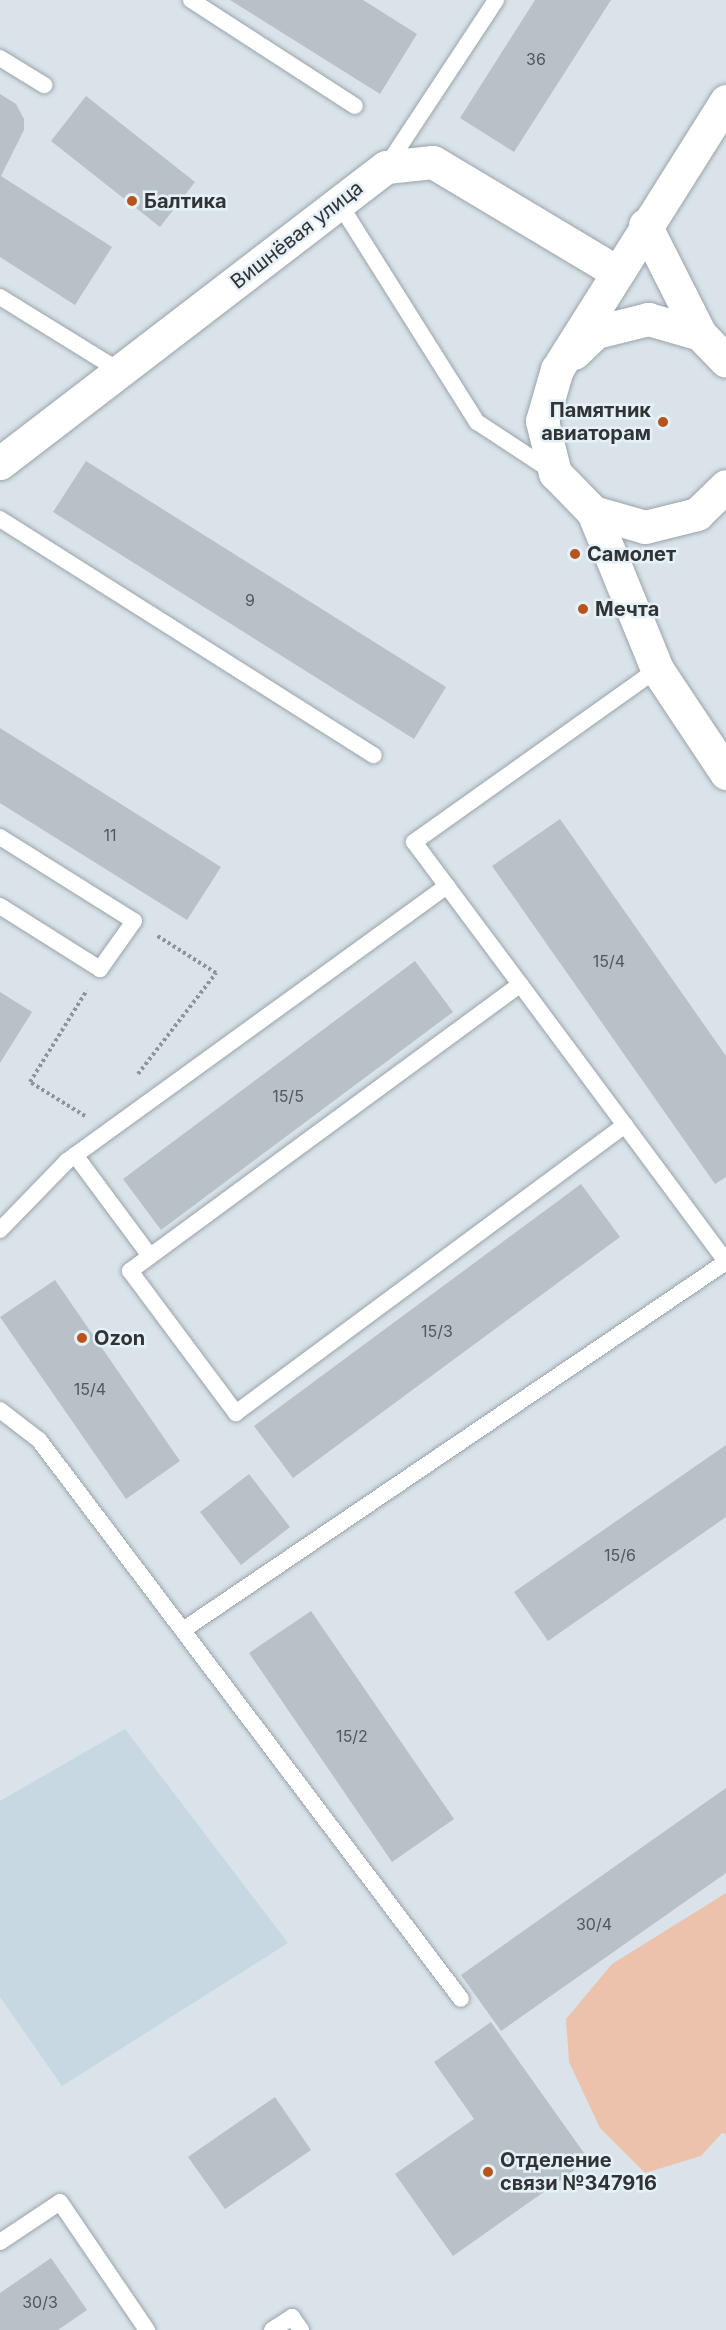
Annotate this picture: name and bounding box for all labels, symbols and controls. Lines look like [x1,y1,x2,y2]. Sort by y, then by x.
house number: 36 [526,49,546,69]
street label: Вишнёвая улица [226,176,368,294]
place label: Балтика [144,189,227,213]
marker: Балтика [125,194,139,208]
place label: Памятник авиаторам [541,398,651,445]
marker: Памятник авиаторам [656,415,670,429]
place label: Самолет [587,542,676,566]
marker: Самолет [568,547,582,561]
house number: 9 [245,590,255,610]
place label: Мечта [595,597,659,621]
marker: Мечта [576,602,590,616]
house number: 11 [103,825,117,845]
house number: 15/4 [593,951,625,971]
house number: 15/5 [272,1086,304,1106]
house number: 15/3 [421,1321,453,1341]
place label: Ozon [94,1326,145,1350]
marker: Ozon [75,1331,89,1345]
house number: 15/4 [74,1379,106,1399]
house number: 15/6 [604,1545,636,1565]
house number: 15/2 [336,1726,368,1746]
house number: 30/4 [576,1914,612,1934]
place label: Отделение связи №347916 [500,2148,657,2195]
marker: Отделение связи №347916 [481,2165,495,2179]
house number: 30/3 [22,2292,58,2312]

